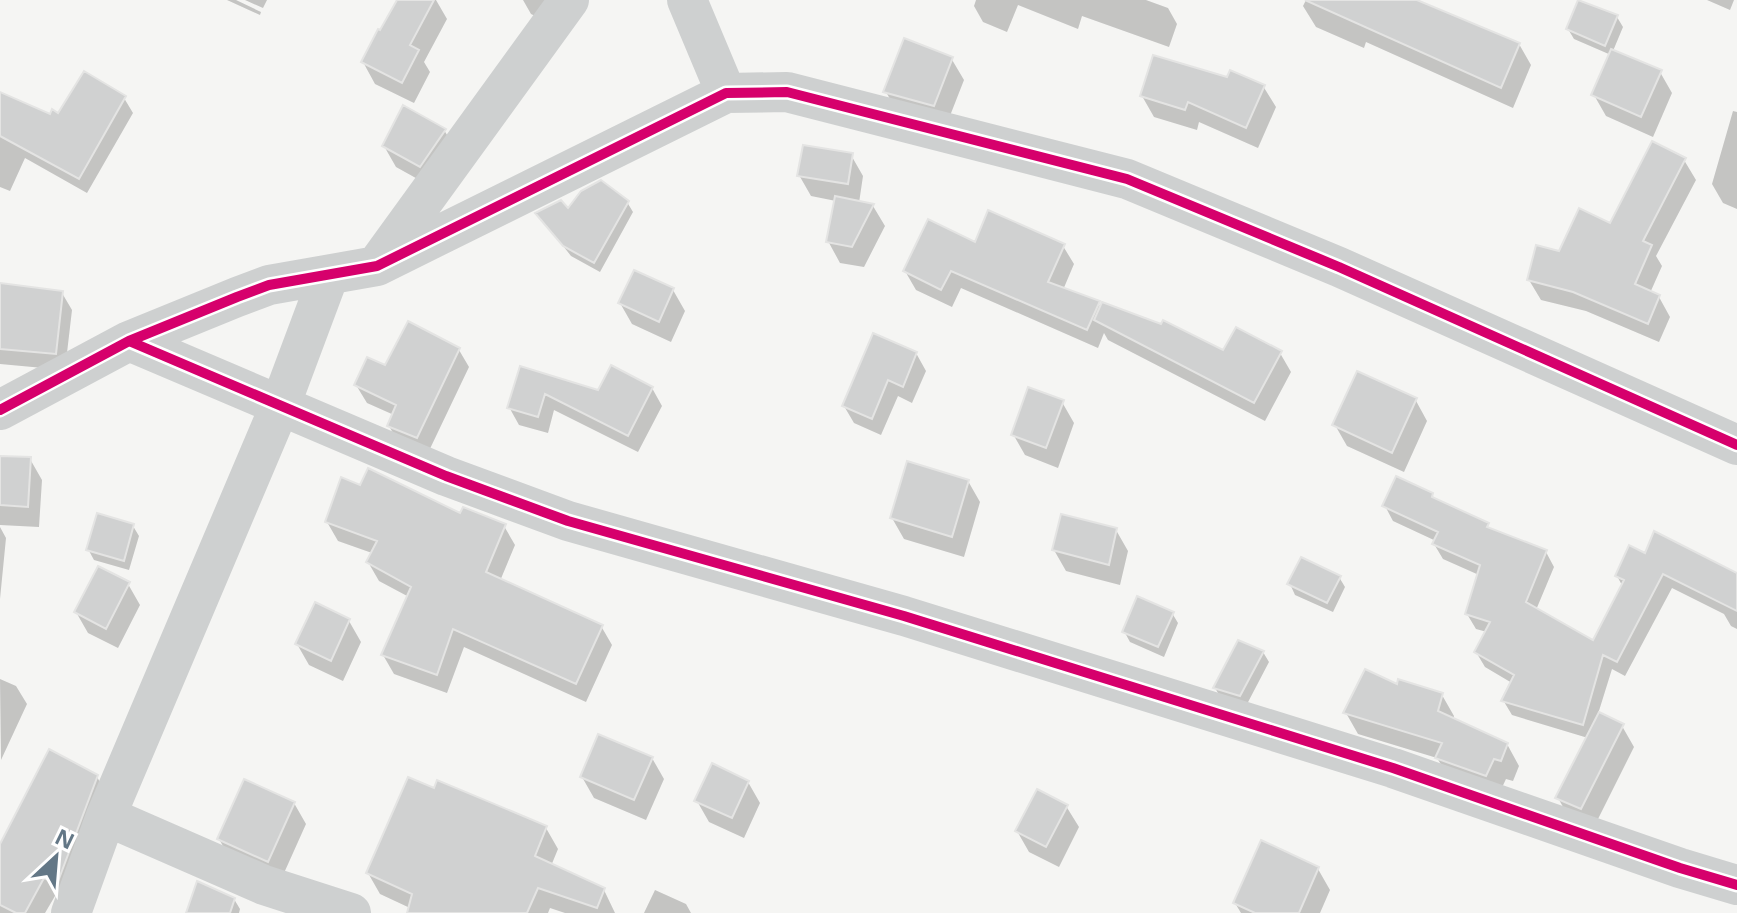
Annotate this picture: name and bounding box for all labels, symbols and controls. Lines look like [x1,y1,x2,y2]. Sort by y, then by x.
north arrow [16,817,96,897]
text: N [51,821,80,856]

